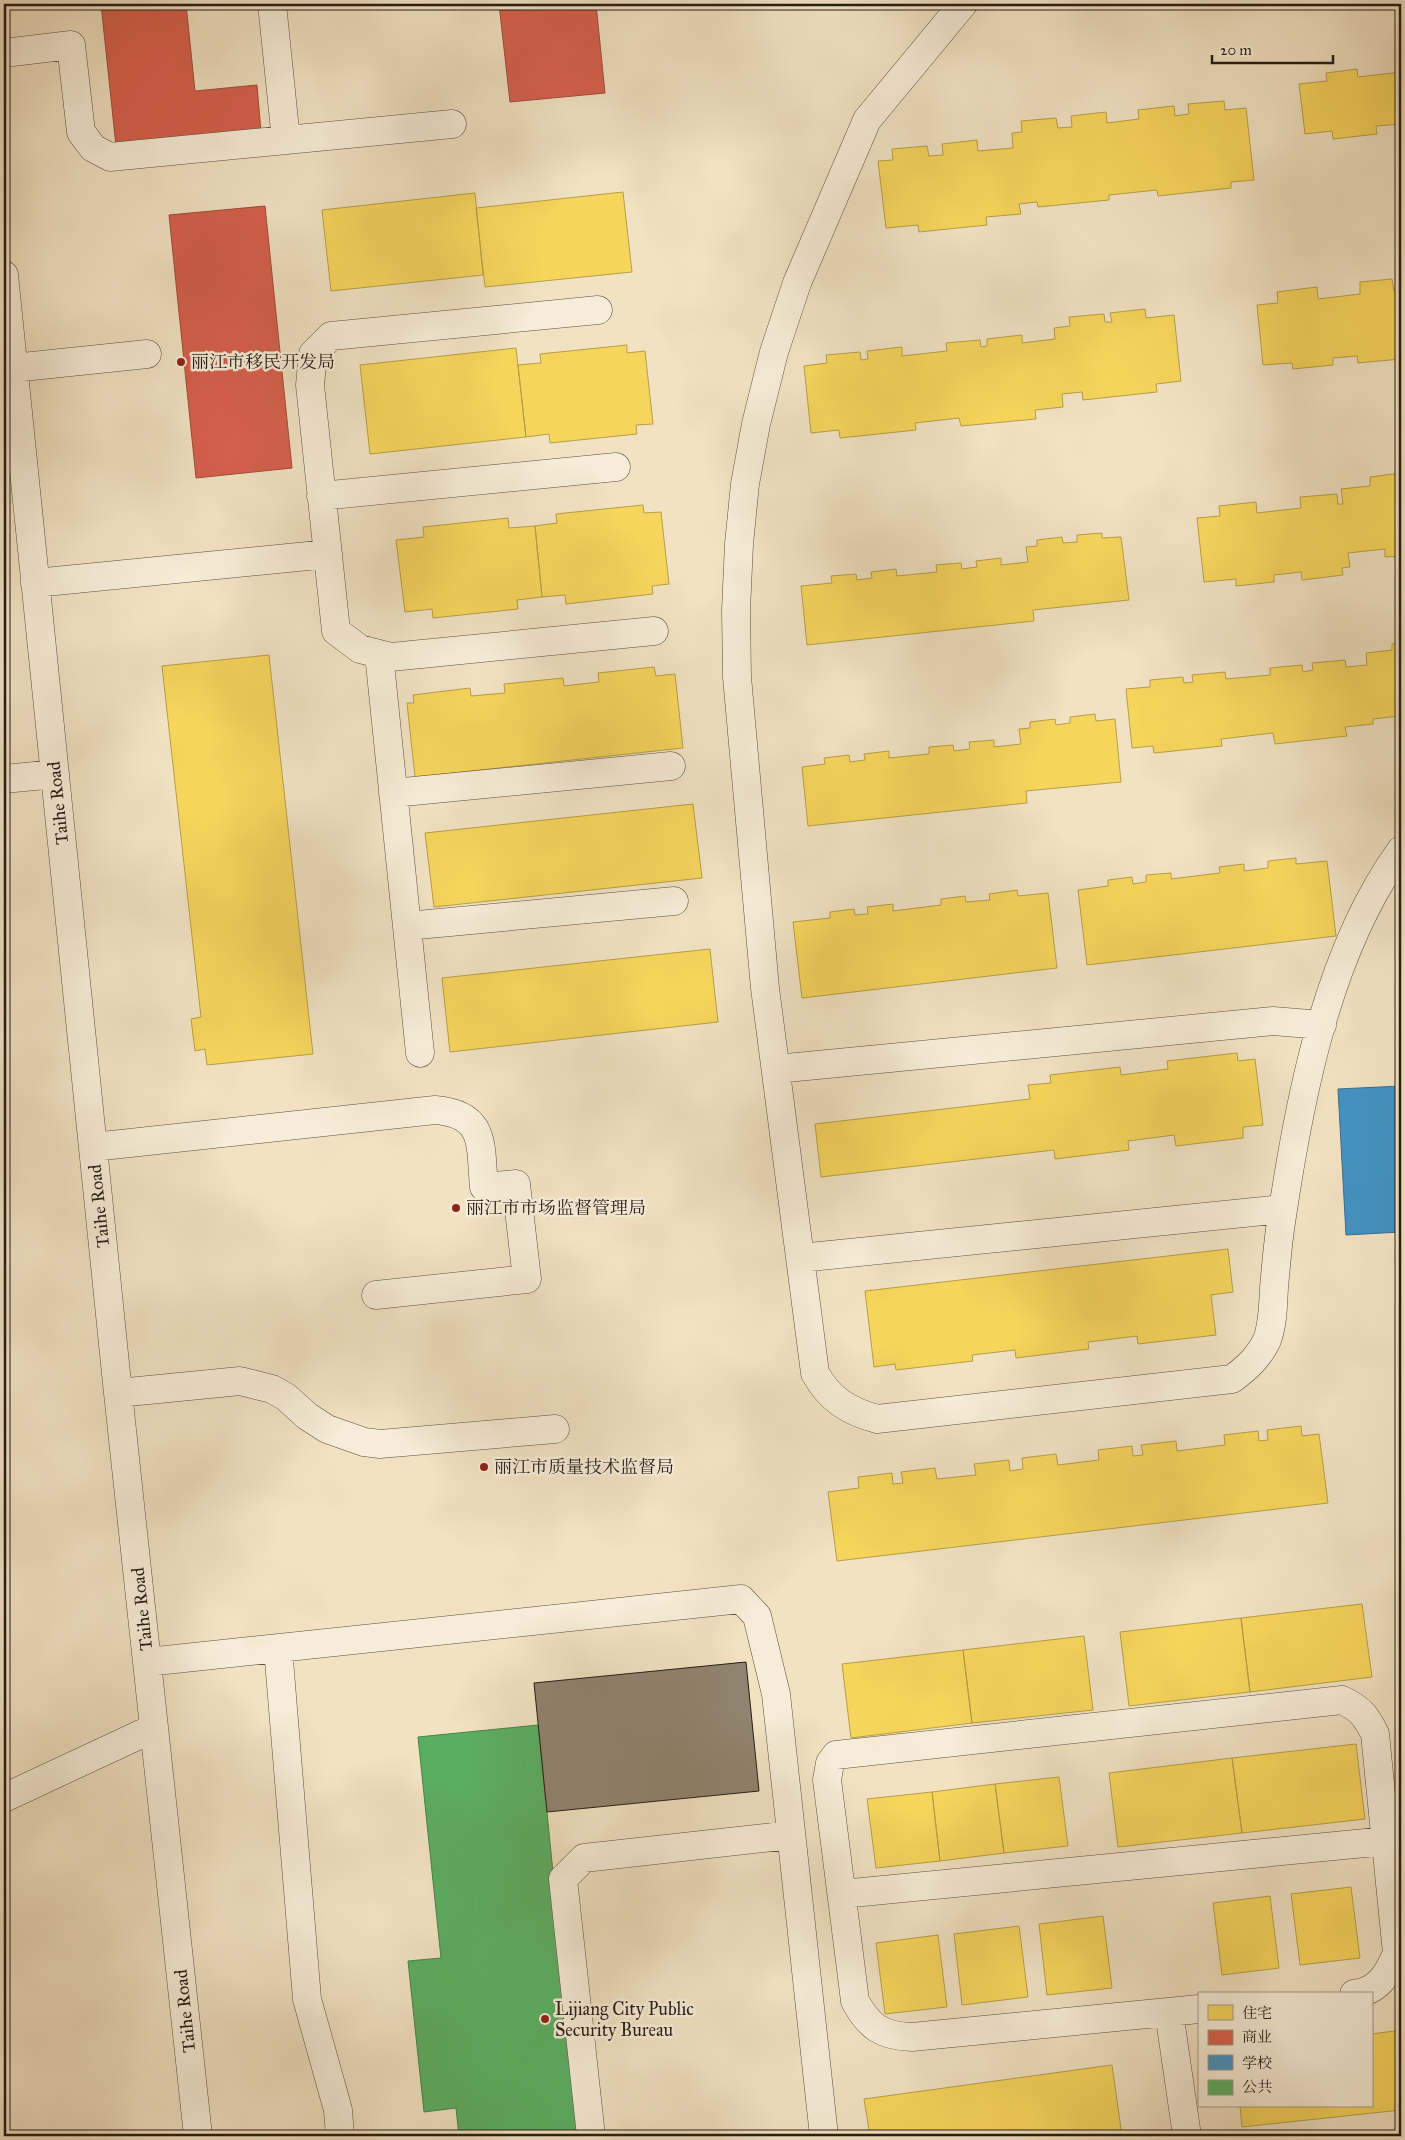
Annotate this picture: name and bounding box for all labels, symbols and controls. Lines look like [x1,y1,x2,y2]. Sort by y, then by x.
scale bar [1212,32,1334,64]
text: 20 m [1220,41,1252,59]
place label: 丽江市移民开发局 [191,351,335,373]
marker: 丽江市移民开发局 [175,356,187,368]
street label: Taihe Road [43,760,73,846]
street label: Taihe Road [84,1163,114,1249]
place label: 丽江市市场监督管理局 [466,1197,646,1219]
marker: 丽江市市场监督管理局 [450,1202,462,1214]
place label: 丽江市质量技术监督局 [494,1456,674,1478]
marker: 丽江市质量技术监督局 [478,1461,490,1473]
street label: Taihe Road [127,1566,157,1652]
street label: Taihe Road [170,1968,200,2054]
legend [1198,1992,1372,2108]
place label: Lijiang City Public Security Bureau [555,1998,694,2041]
text: 住宅 [1242,2004,1272,2022]
marker: Lijiang City Public Security Bureau [539,2013,551,2025]
text: 商业 [1242,2028,1272,2046]
text: 学校 [1242,2054,1272,2072]
text: 公共 [1242,2078,1272,2096]

